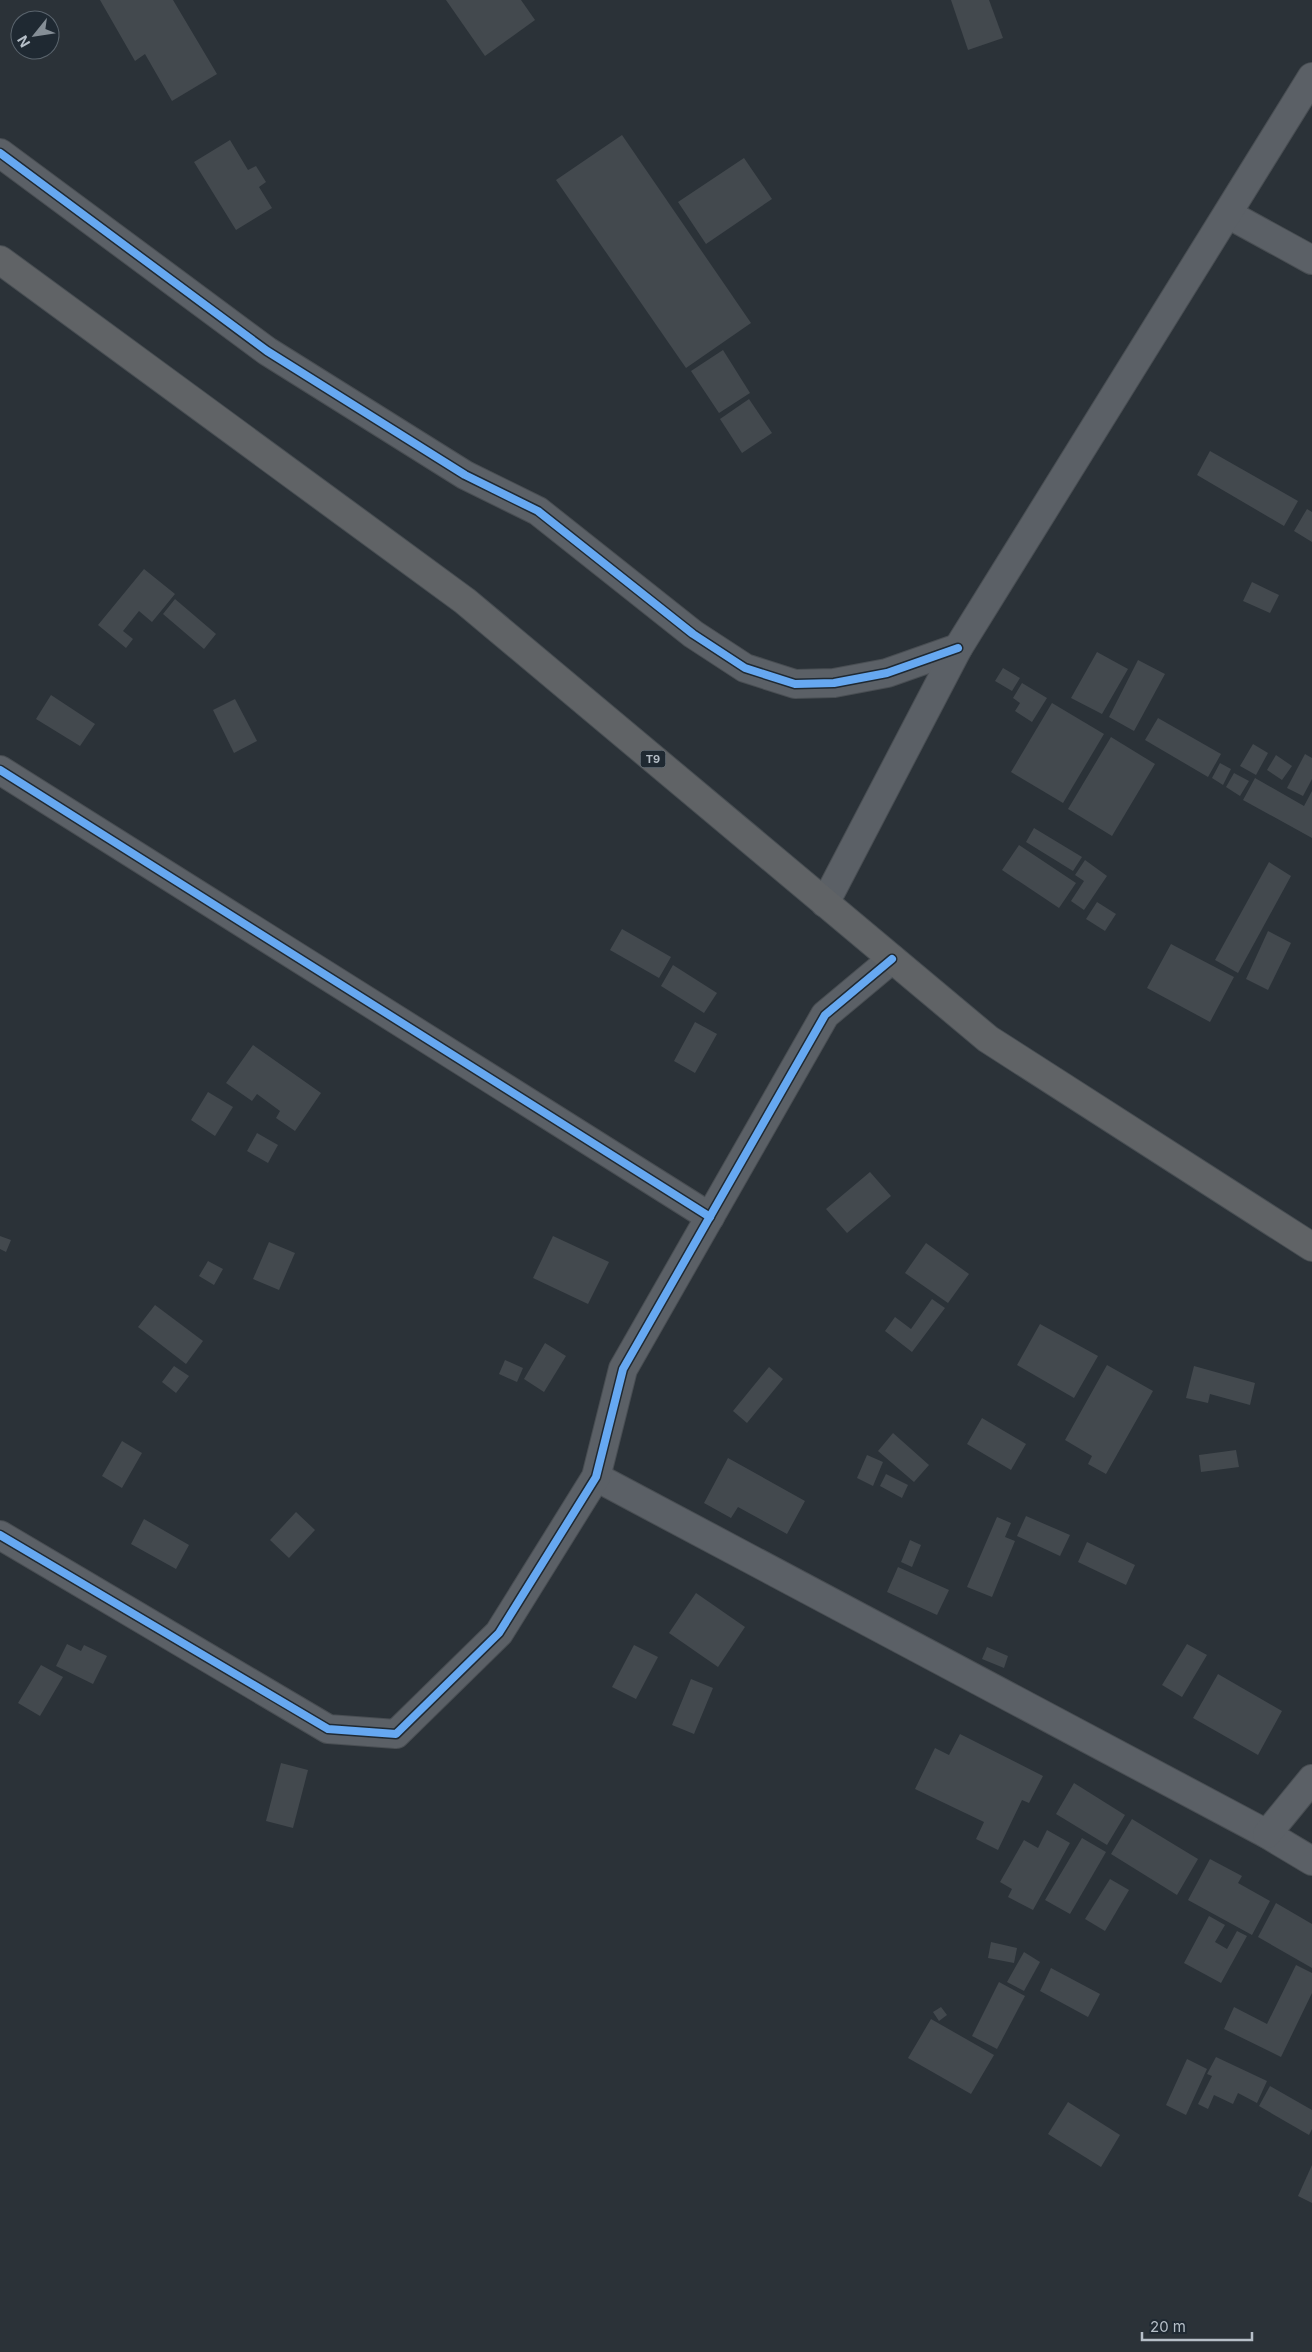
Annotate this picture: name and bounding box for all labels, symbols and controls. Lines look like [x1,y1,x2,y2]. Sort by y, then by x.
north arrow [10,10,60,60]
text: N [13,33,33,51]
road number: T9 [640,751,666,768]
scale bar [1142,2310,1252,2342]
text: 20 m [1150,2317,1186,2336]

